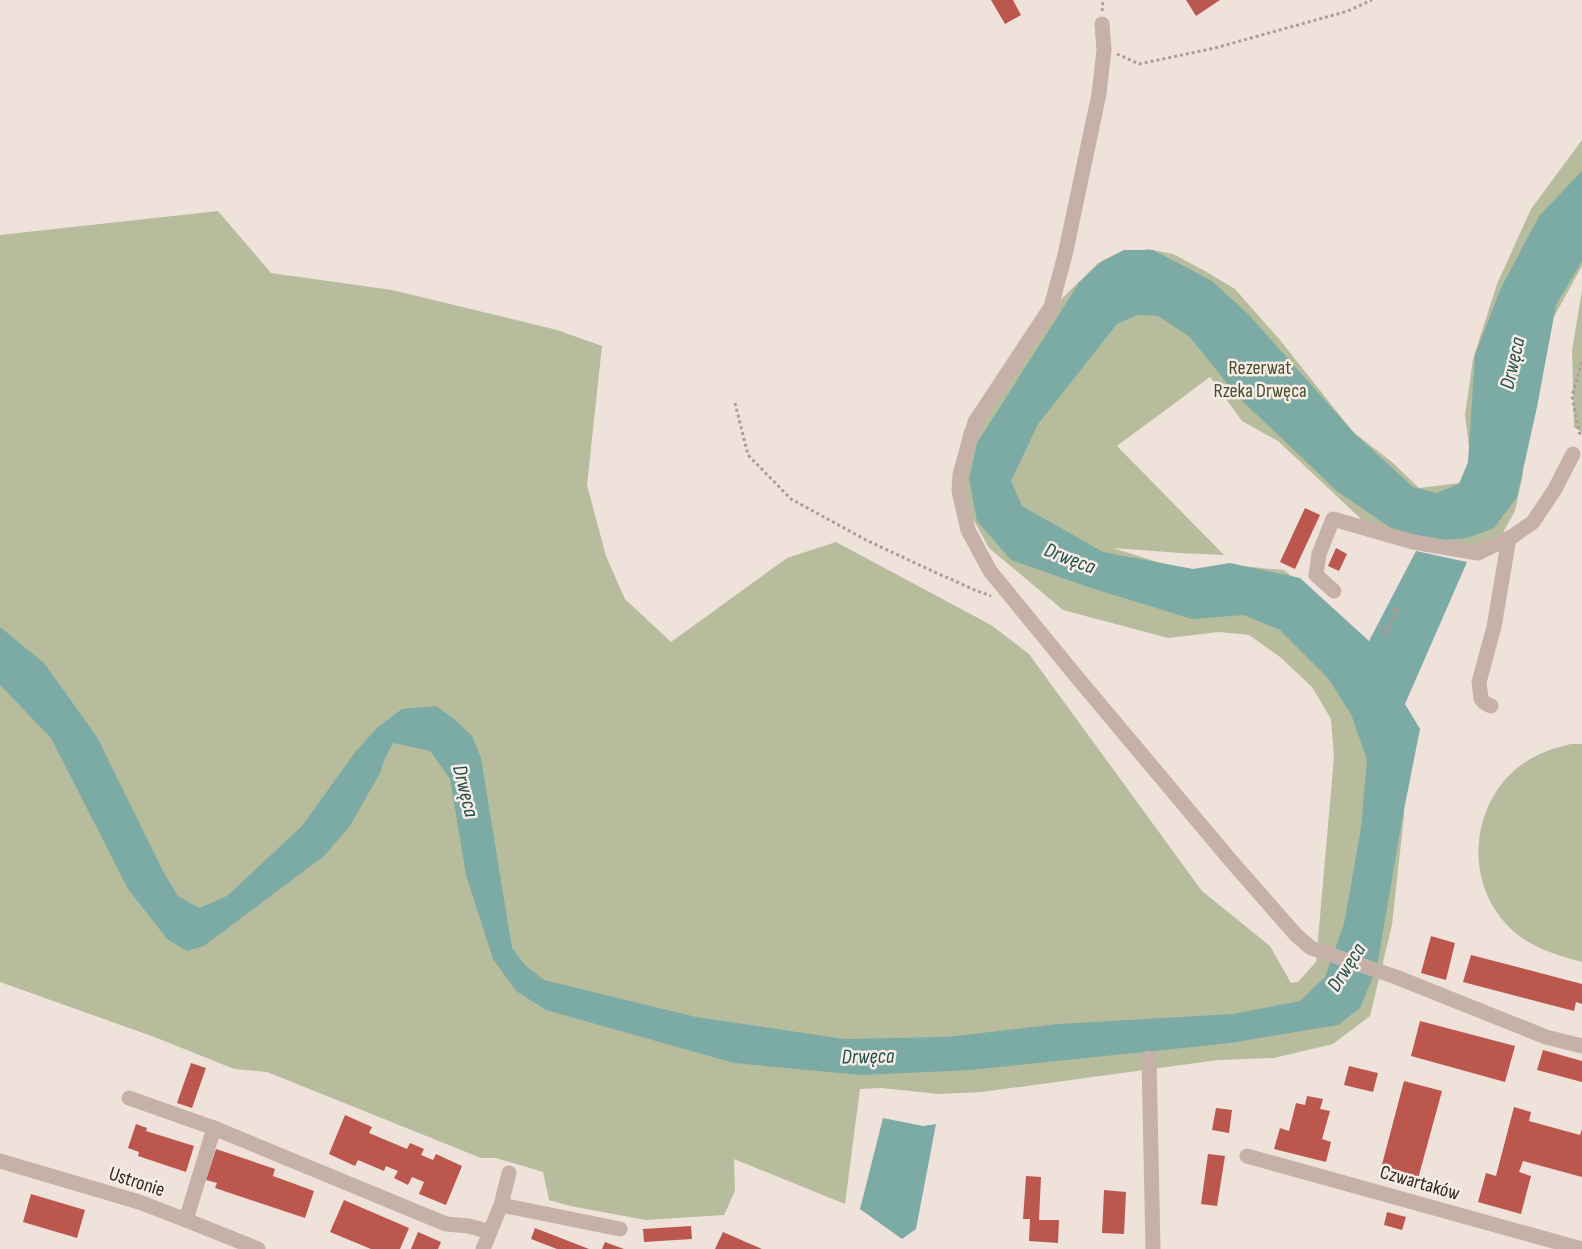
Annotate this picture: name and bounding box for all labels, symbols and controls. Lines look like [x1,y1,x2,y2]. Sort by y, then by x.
water label: Drwęca [1494,334,1531,392]
park label: Rezerwat Rzeka Drwęca [1213,356,1307,403]
water label: Drwęca [1041,537,1099,580]
water label: Drwęca [447,763,484,820]
water label: Drwęca [1322,938,1372,996]
water label: Drwęca [841,1044,895,1069]
street label: Czwartaków [1377,1160,1462,1206]
street label: Ustronie [106,1162,168,1202]

